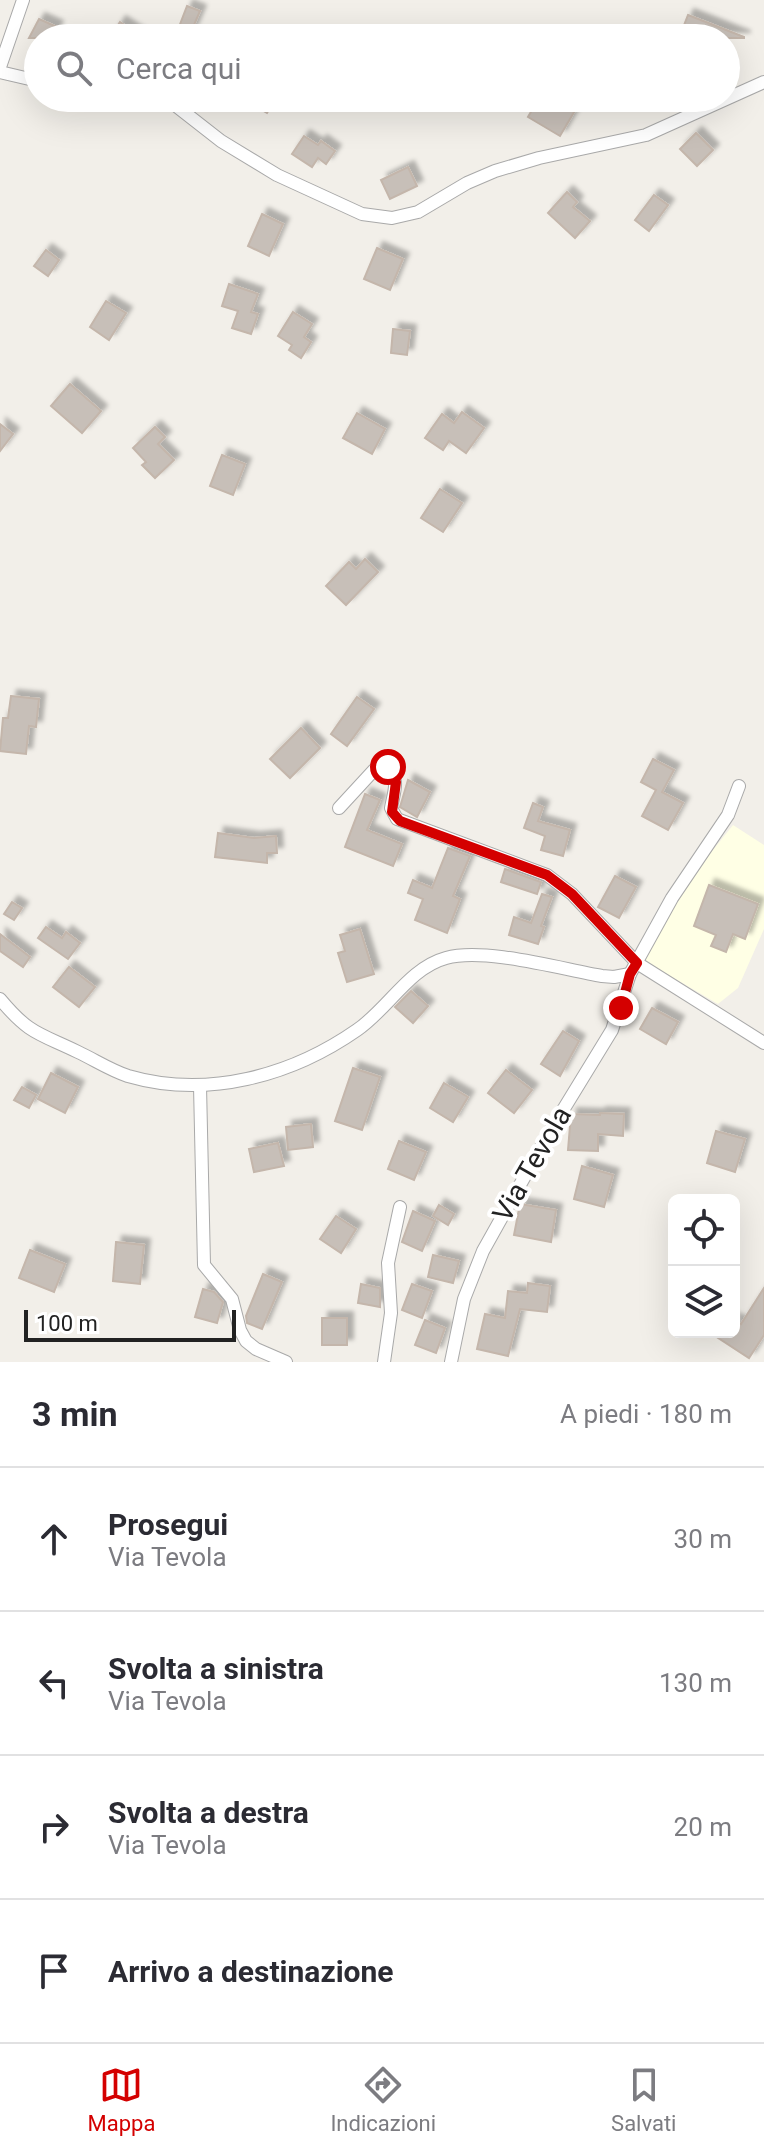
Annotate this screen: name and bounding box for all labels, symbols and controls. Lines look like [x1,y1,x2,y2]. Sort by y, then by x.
search box [24,24,740,112]
icon: search [52,46,96,90]
text: Cerca qui [116,51,242,86]
route start [370,749,406,785]
route end [603,990,639,1026]
street label: Via Tevola [486,1100,578,1228]
map controls [668,1194,740,1338]
button: locate [668,1194,740,1266]
button: layers [668,1266,740,1338]
scale bar [24,1306,236,1342]
text: 100 m [36,1311,98,1336]
text: 3 min [32,1394,117,1434]
text: A piedi · 180 m [560,1399,732,1429]
text: Prosegui [108,1507,228,1542]
icon: ahead [32,1517,76,1561]
text: 30 m [674,1524,732,1554]
text: Via Tevola [108,1542,227,1572]
text: Svolta a sinistra [108,1651,324,1686]
icon: left [32,1661,76,1705]
text: 130 m [659,1668,732,1698]
text: Via Tevola [108,1686,227,1716]
text: Svolta a destra [108,1795,309,1830]
icon: right [32,1805,76,1849]
text: 20 m [674,1812,732,1842]
text: Via Tevola [108,1830,227,1860]
icon: arrive [32,1949,76,1993]
text: Arrivo a destinazione [108,1954,394,1989]
tab: Mappa [88,2063,155,2136]
tab: Indicazioni [330,2063,436,2136]
tab: Salvati [611,2063,676,2136]

